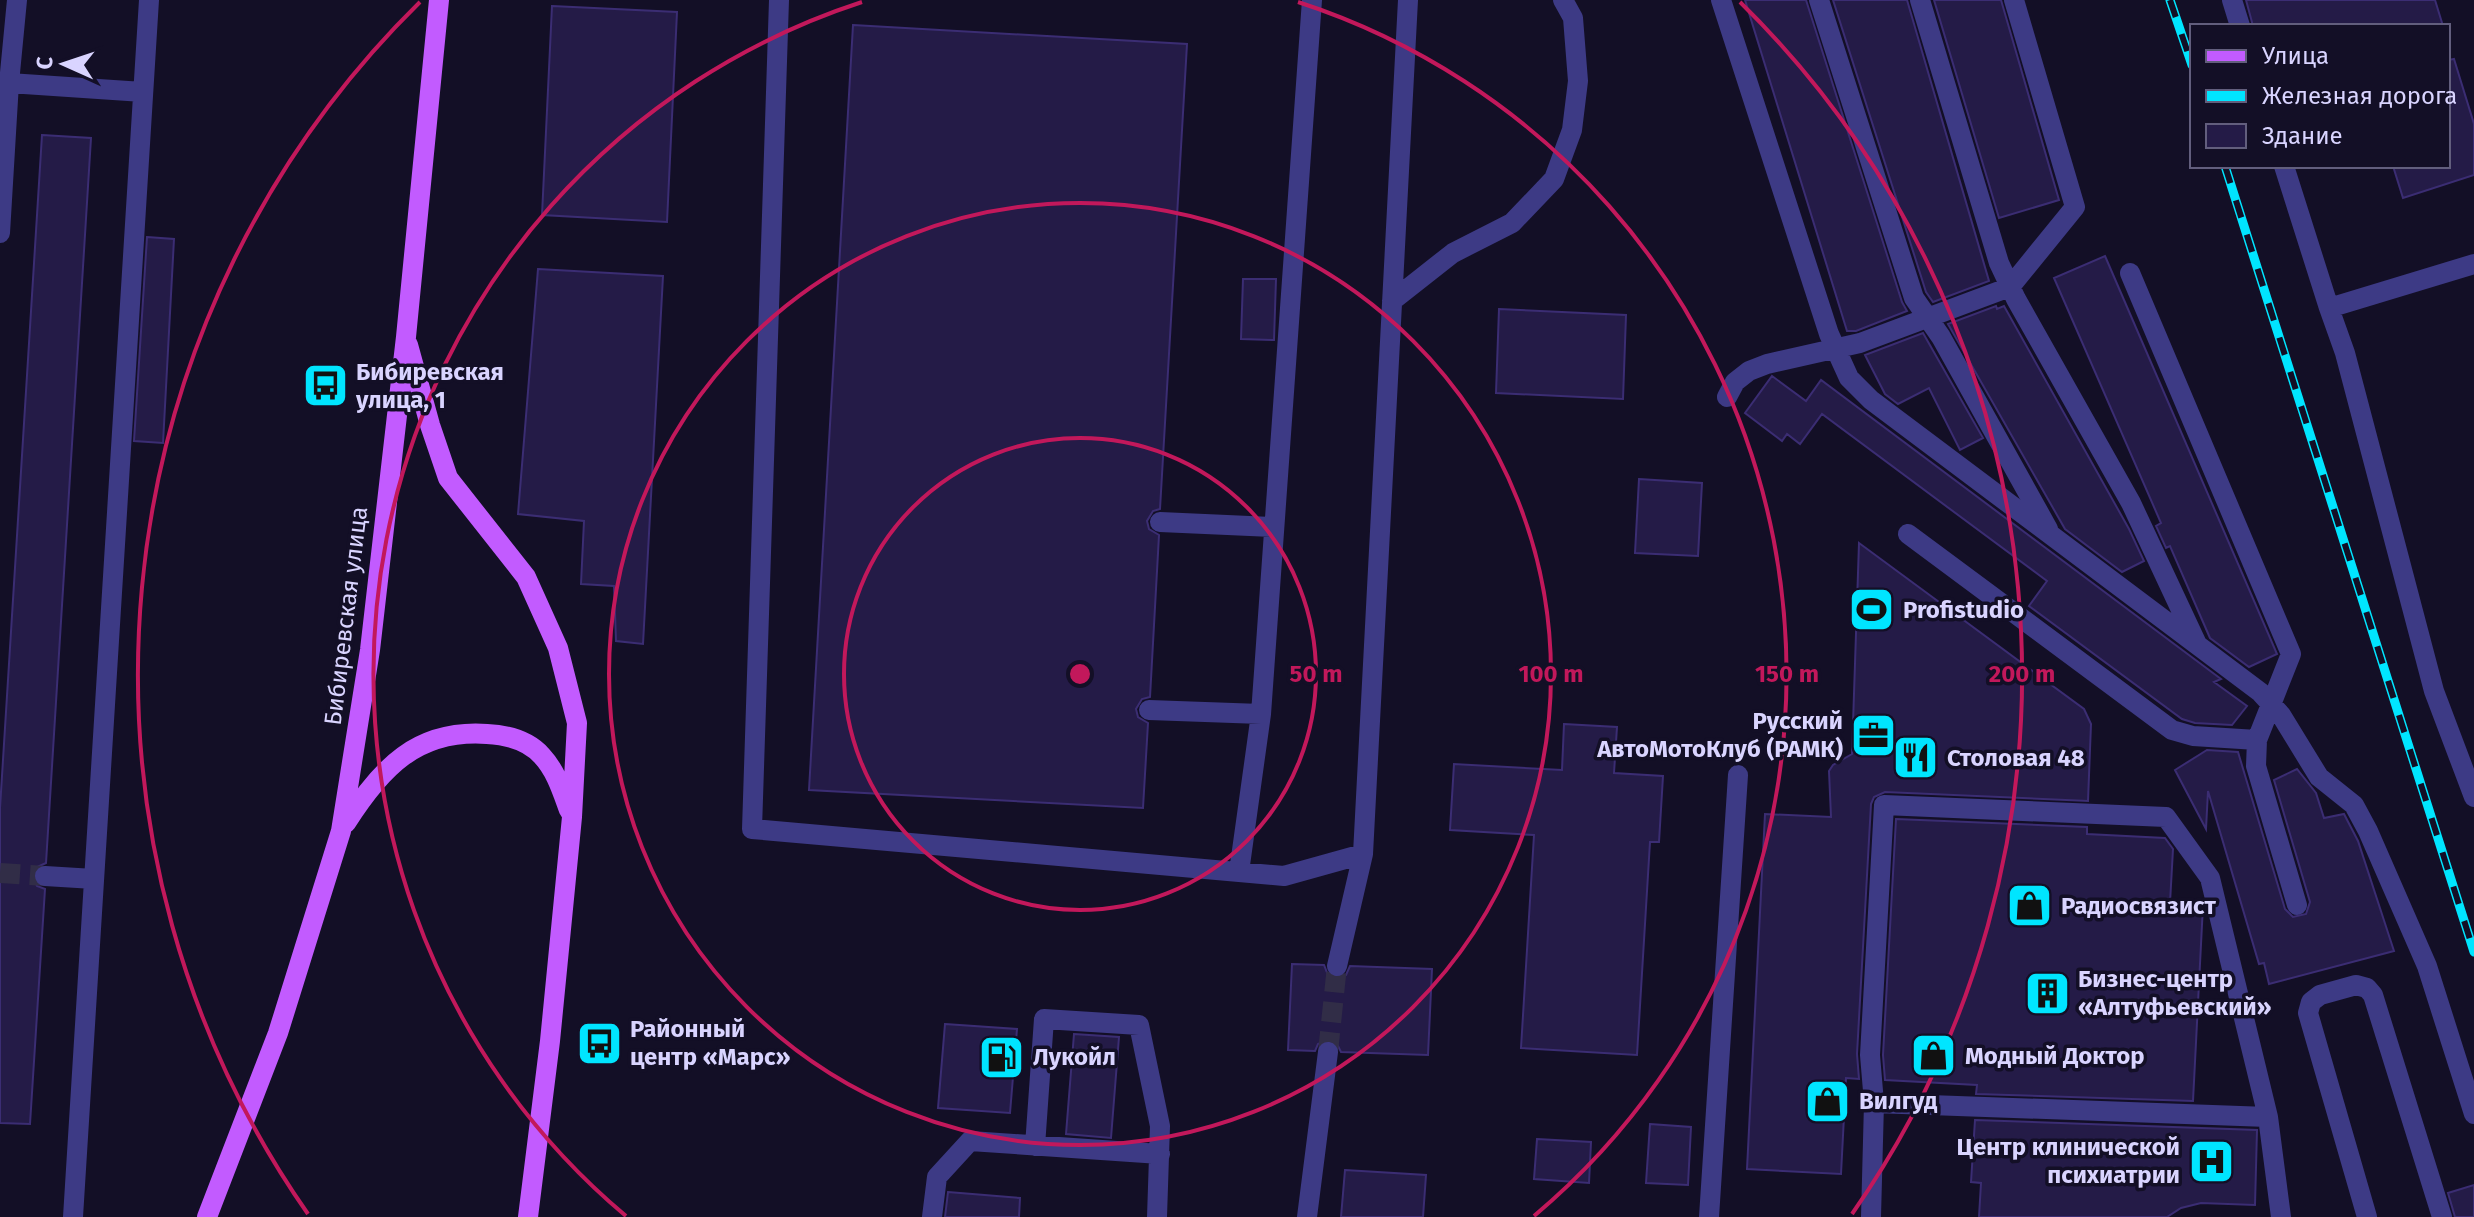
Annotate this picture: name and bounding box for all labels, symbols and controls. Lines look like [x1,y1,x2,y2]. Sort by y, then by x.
north arrow [24,24,104,104]
legend [2190,24,2450,168]
text: Улица [2262,42,2329,70]
text: С [31,56,58,70]
text: Железная дорога [2262,82,2457,110]
text: Здание [2262,122,2343,150]
place label: Бибиревская улица, 1 [355,358,504,414]
bus stop icon: Бибиревская улица, 1 [301,362,349,410]
street label: Бибиревская улица [319,505,373,727]
sports icon: Profistudio [1848,586,1896,634]
place label: Profistudio [1903,596,2024,624]
centre of rings [1066,660,1094,688]
text: 50 m [1290,660,1342,688]
text: 100 m [1518,660,1584,688]
text: 150 m [1755,660,1819,688]
text: 200 m [1989,660,2055,688]
place label: Русский АвтоМотоКлуб (РАМК) [1596,707,1843,763]
office icon: Русский АвтоМотоКлуб (РАМК) [1850,711,1898,759]
restaurant icon: Столовая 48 [1892,734,1940,782]
place label: Столовая 48 [1947,744,2085,772]
shop icon: Радиосвязист [2006,882,2054,930]
place label: Радиосвязист [2061,892,2217,920]
place label: Бизнес-центр «Алтуфьевский» [2078,965,2272,1021]
building icon: Бизнес-центр «Алтуфьевский» [2023,969,2071,1017]
place label: Районный центр «Марс» [630,1015,791,1071]
bus stop icon: Районный центр «Марс» [575,1019,623,1067]
shop icon: Модный Доктор [1910,1032,1958,1080]
fuel station icon: Лукойл [978,1033,1026,1081]
place label: Модный Доктор [1965,1042,2145,1070]
place label: Лукойл [1033,1043,1116,1071]
shop icon: Вилгуд [1804,1077,1852,1125]
place label: Вилгуд [1859,1087,1938,1115]
place label: Центр клинической психиатрии [1957,1133,2180,1189]
hospital icon: Центр клинической психиатрии [2187,1137,2235,1185]

